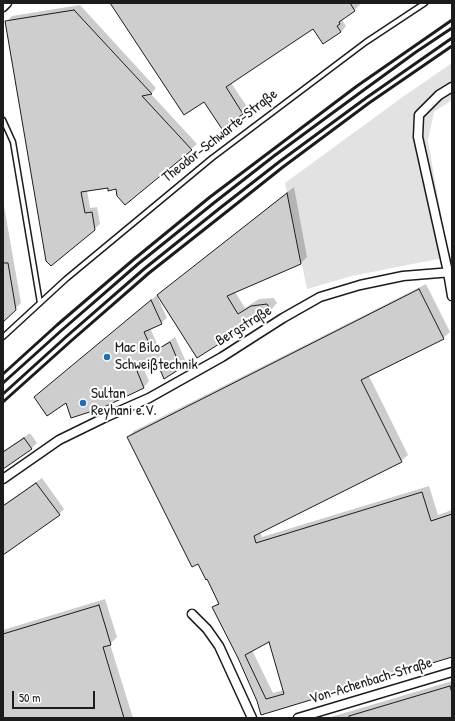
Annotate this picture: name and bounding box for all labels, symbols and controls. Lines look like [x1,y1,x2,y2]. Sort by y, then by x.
street label: Theodor-Schwarte-Straße [159,85,281,187]
street label: Bergstraße [213,302,275,350]
place label: Mac Bilo Schweißtechnik [115,339,198,374]
marker: Mac Bilo Schweißtechnik [102,352,112,362]
place label: Sultan Reyhani e.V. [91,385,157,420]
marker: Sultan Reyhani e.V. [78,398,88,408]
street label: Von-Achenbach-Straße [307,654,435,708]
scale bar [14,683,97,709]
text: 50 m [19,689,40,706]

